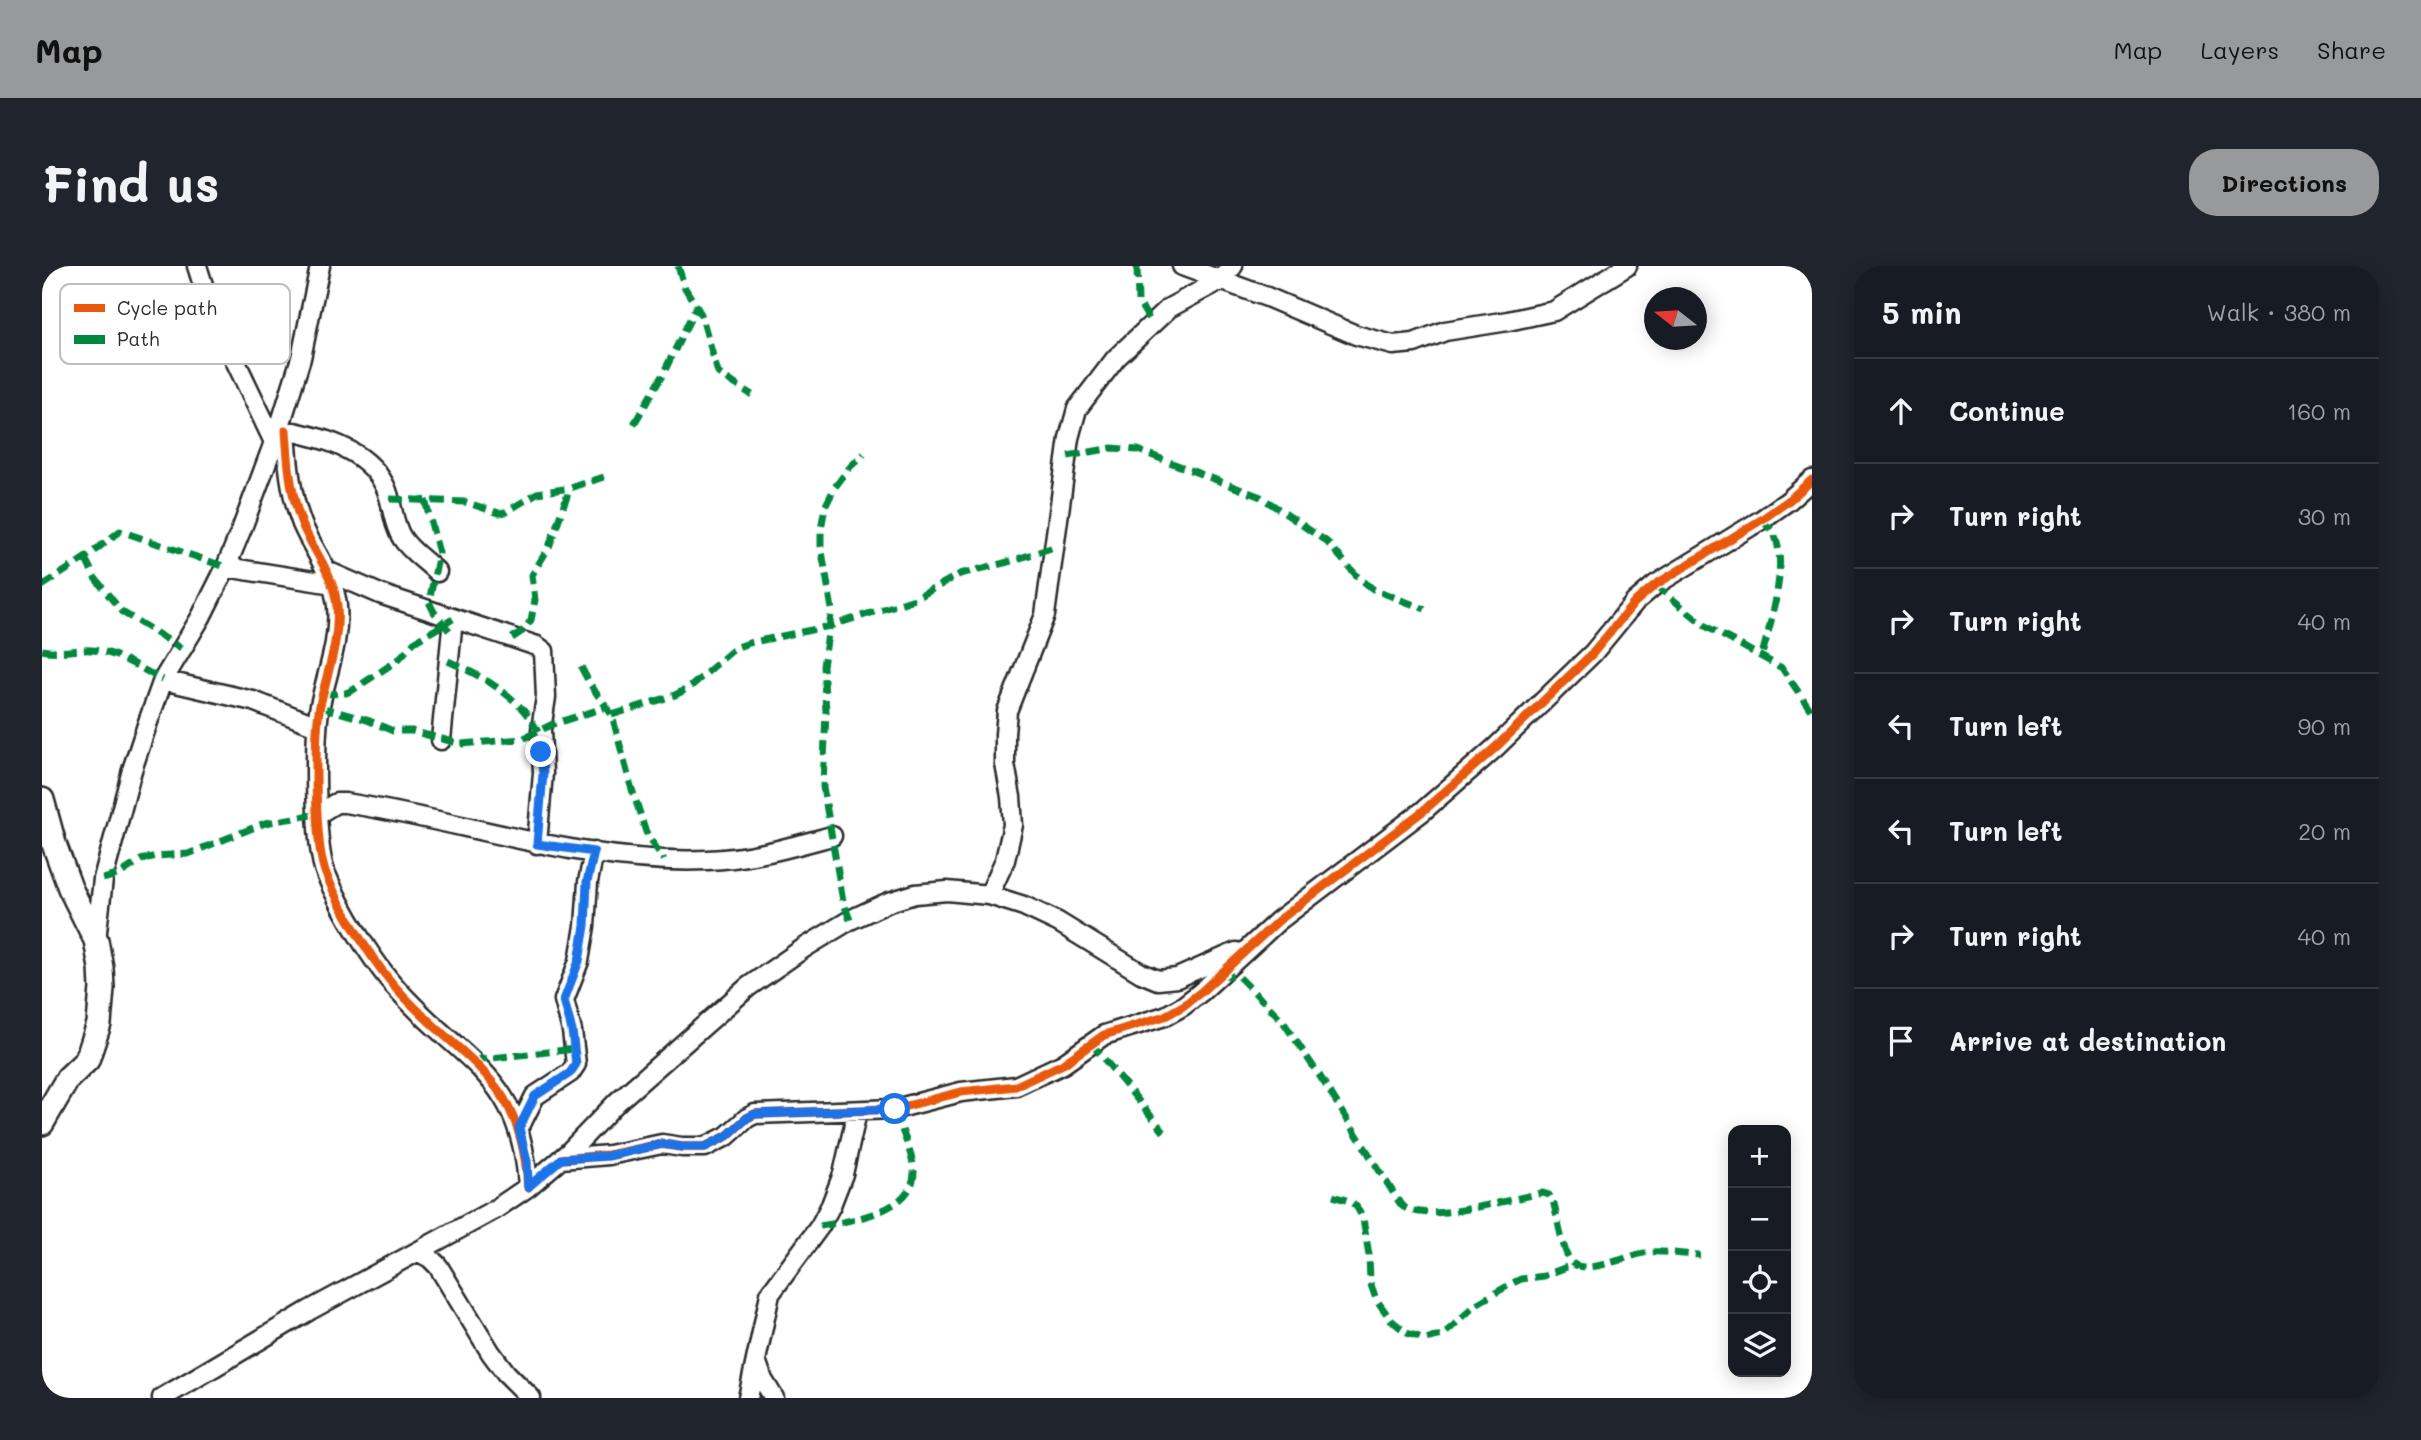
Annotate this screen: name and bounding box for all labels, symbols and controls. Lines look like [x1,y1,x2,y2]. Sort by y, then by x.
text: Map [35,28,103,71]
text: Map [2114,34,2162,65]
text: Layers [2200,34,2279,65]
text: Share [2317,34,2386,65]
button: Directions [2189,149,2379,216]
text: Find us [42,151,220,214]
legend [60,284,290,364]
north arrow [1644,287,1707,350]
text: 5 min [1882,292,1962,332]
text: Cycle path [117,295,217,320]
text: Walk · 380 m [2206,297,2351,327]
text: Path [117,326,160,351]
icon: ahead [1882,392,1920,430]
text: Continue [1949,394,2065,428]
text: 160 m [2287,396,2351,426]
icon: right [1882,497,1920,535]
text: Turn right [1949,499,2082,533]
text: 30 m [2298,501,2351,531]
icon: right [1882,602,1920,640]
text: Turn right [1949,604,2082,638]
text: 40 m [2298,606,2351,636]
icon: left [1882,707,1920,745]
text: Turn left [1949,709,2062,743]
text: 90 m [2298,711,2351,741]
route end [525,736,556,767]
icon: left [1882,812,1920,850]
text: Turn left [1949,814,2062,848]
text: 20 m [2298,816,2351,846]
icon: right [1882,917,1920,955]
text: Turn right [1949,919,2082,953]
text: 40 m [2298,921,2351,951]
icon: arrive [1882,1022,1920,1060]
text: Arrive at destination [1949,1024,2226,1058]
route start [879,1093,910,1124]
map controls [1728,1125,1791,1377]
button: + [1728,1125,1791,1188]
button: − [1728,1188,1791,1251]
button: locate [1728,1251,1791,1314]
button: layers [1728,1314,1791,1377]

